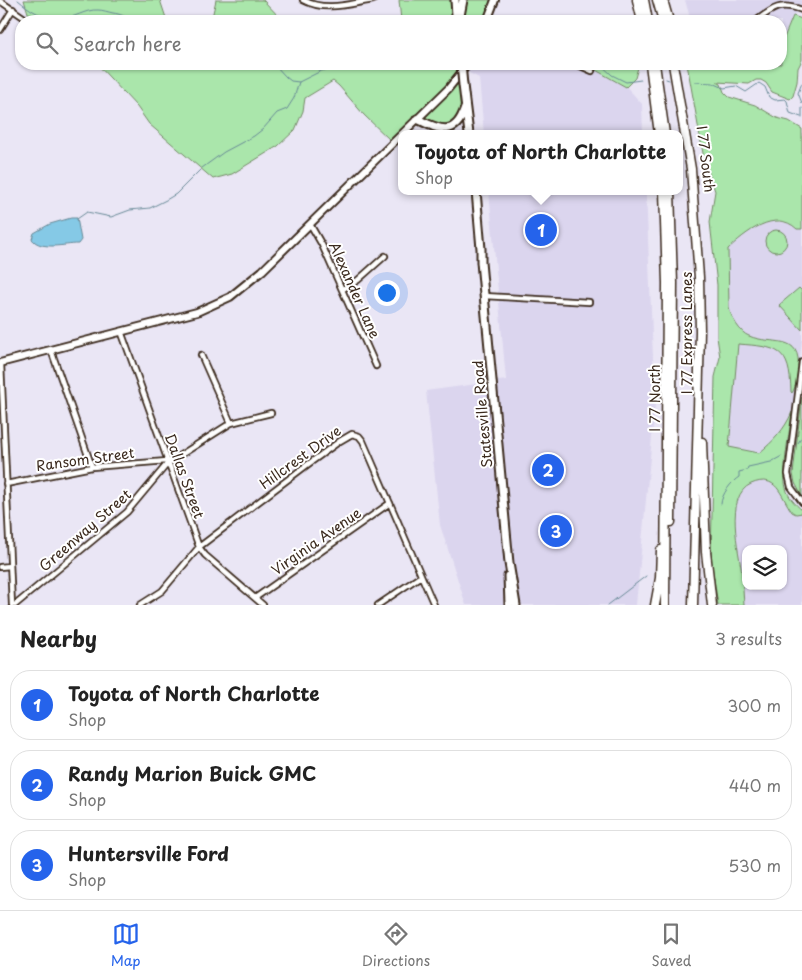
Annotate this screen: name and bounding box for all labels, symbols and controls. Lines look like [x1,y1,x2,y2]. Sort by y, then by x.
search box [15,15,787,70]
icon: search [33,29,61,57]
text: Search here [73,29,182,57]
street label: I 77 South [691,124,721,194]
popup [398,130,683,195]
text: Toyota of North Charlotte [415,137,666,165]
text: Shop [415,165,453,189]
pin: 1 [525,211,557,249]
street label: Alexander Lane [324,238,386,342]
street label: I 77 Express Lanes [676,272,697,394]
your location [374,280,400,306]
street label: Statesville Road [467,359,497,469]
street label: I 77 North [644,364,665,432]
street label: Hillcrest Drive [255,420,345,494]
street label: Dallas Street [160,431,210,522]
street label: Ransom Street [35,442,135,476]
pin: 2 [532,451,564,489]
street label: Greenway Street [34,484,136,576]
street label: Virginia Avenue [267,502,365,580]
pin: 3 [540,512,572,550]
map controls [742,545,787,590]
button: layers [742,545,787,590]
text: Nearby [20,622,97,654]
text: 3 results [715,626,782,650]
text: Toyota of North Charlotte [68,679,320,707]
text: 1 [33,693,41,717]
text: 300 m [727,693,781,717]
text: Shop [68,707,106,731]
text: Randy Marion Buick GMC [68,759,316,787]
text: 2 [31,773,43,797]
text: 440 m [729,773,781,797]
text: Shop [68,787,106,811]
text: Huntersville Ford [68,839,229,867]
text: 3 [32,853,42,877]
text: 530 m [728,853,781,877]
text: Shop [68,867,106,891]
tab: Map [111,920,141,971]
tab: Directions [362,920,430,971]
tab: Saved [652,920,691,971]

